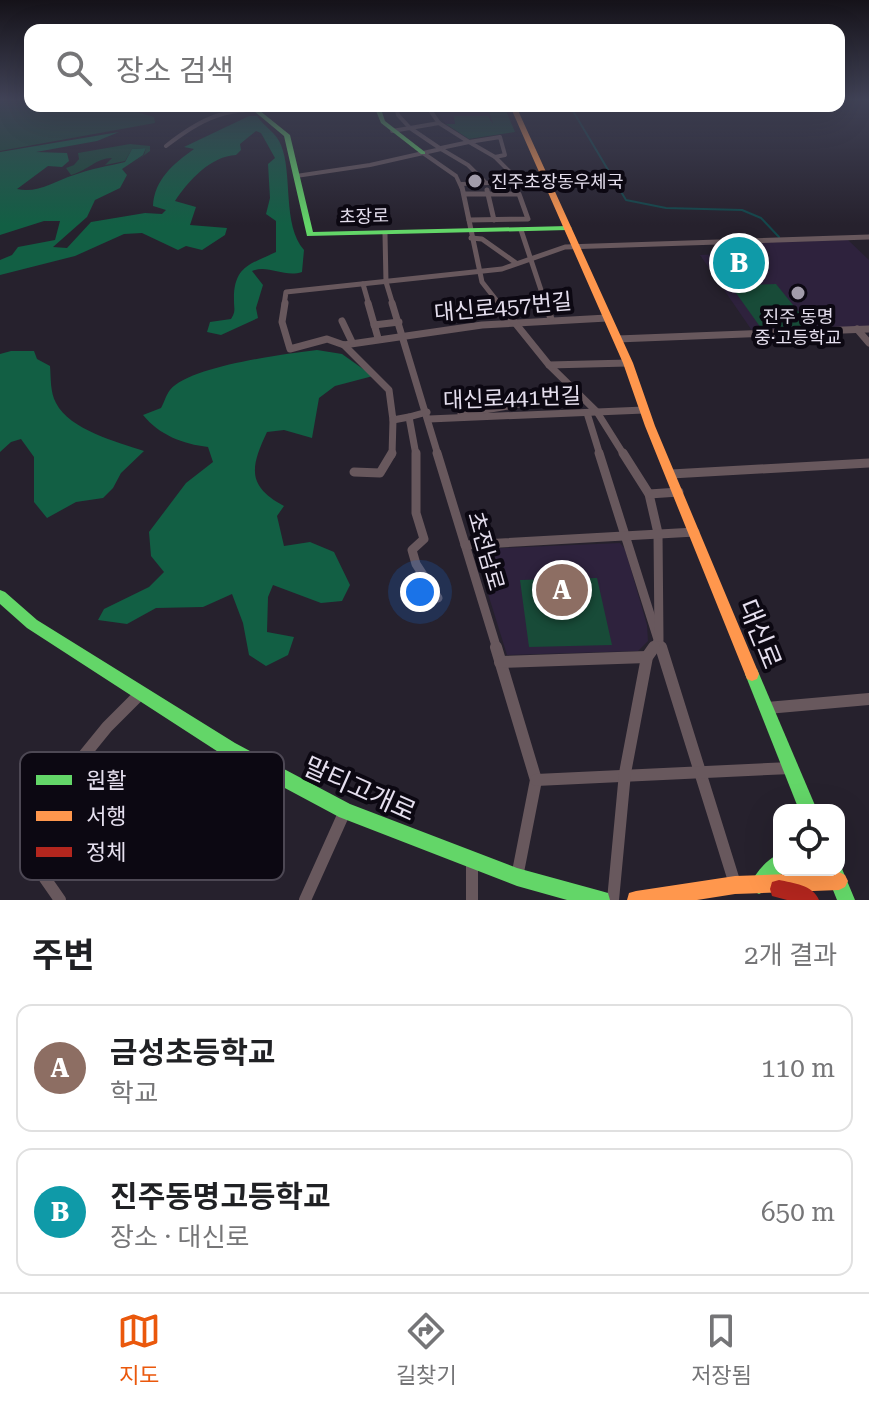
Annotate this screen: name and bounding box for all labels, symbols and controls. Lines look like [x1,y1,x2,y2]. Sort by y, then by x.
search box [24,24,845,112]
icon: search [52,46,96,90]
text: 장소 검색 [116,53,234,88]
place label: 진주초장동우체국 [491,171,623,192]
marker: 진주초장동우체국 [466,172,484,190]
street label: 초장로 [339,205,389,227]
pin: B [713,233,765,293]
marker: 진주 동명 중·고등학교 [789,284,807,302]
street label: 대신로457번길 [433,289,573,325]
place label: 진주 동명 중·고등학교 [754,306,842,348]
street label: 대신로441번길 [443,383,581,413]
street label: 초전남로 [463,509,509,593]
pin: A [536,560,588,620]
your location [400,572,440,612]
street label: 대신로 [733,595,787,673]
street label: 말티고개로 [299,751,421,827]
legend [20,752,284,880]
text: 원활 [86,768,126,793]
text: 서행 [86,804,126,829]
map controls [773,804,845,876]
button: locate [773,804,845,876]
text: 정체 [86,840,126,865]
text: 주변 [32,935,95,975]
text: 2개 결과 [744,940,837,970]
text: 금성초등학교 [110,1035,276,1070]
text: A [51,1053,69,1083]
text: 110 m [761,1053,835,1083]
text: 학교 [110,1078,158,1108]
text: 진주동명고등학교 [110,1179,331,1214]
text: B [51,1197,69,1227]
text: 650 m [761,1197,835,1227]
text: 장소 · 대신로 [110,1222,249,1252]
tab: 지도 [117,1309,161,1389]
tab: 길찾기 [396,1309,456,1389]
tab: 저장됨 [691,1309,752,1389]

